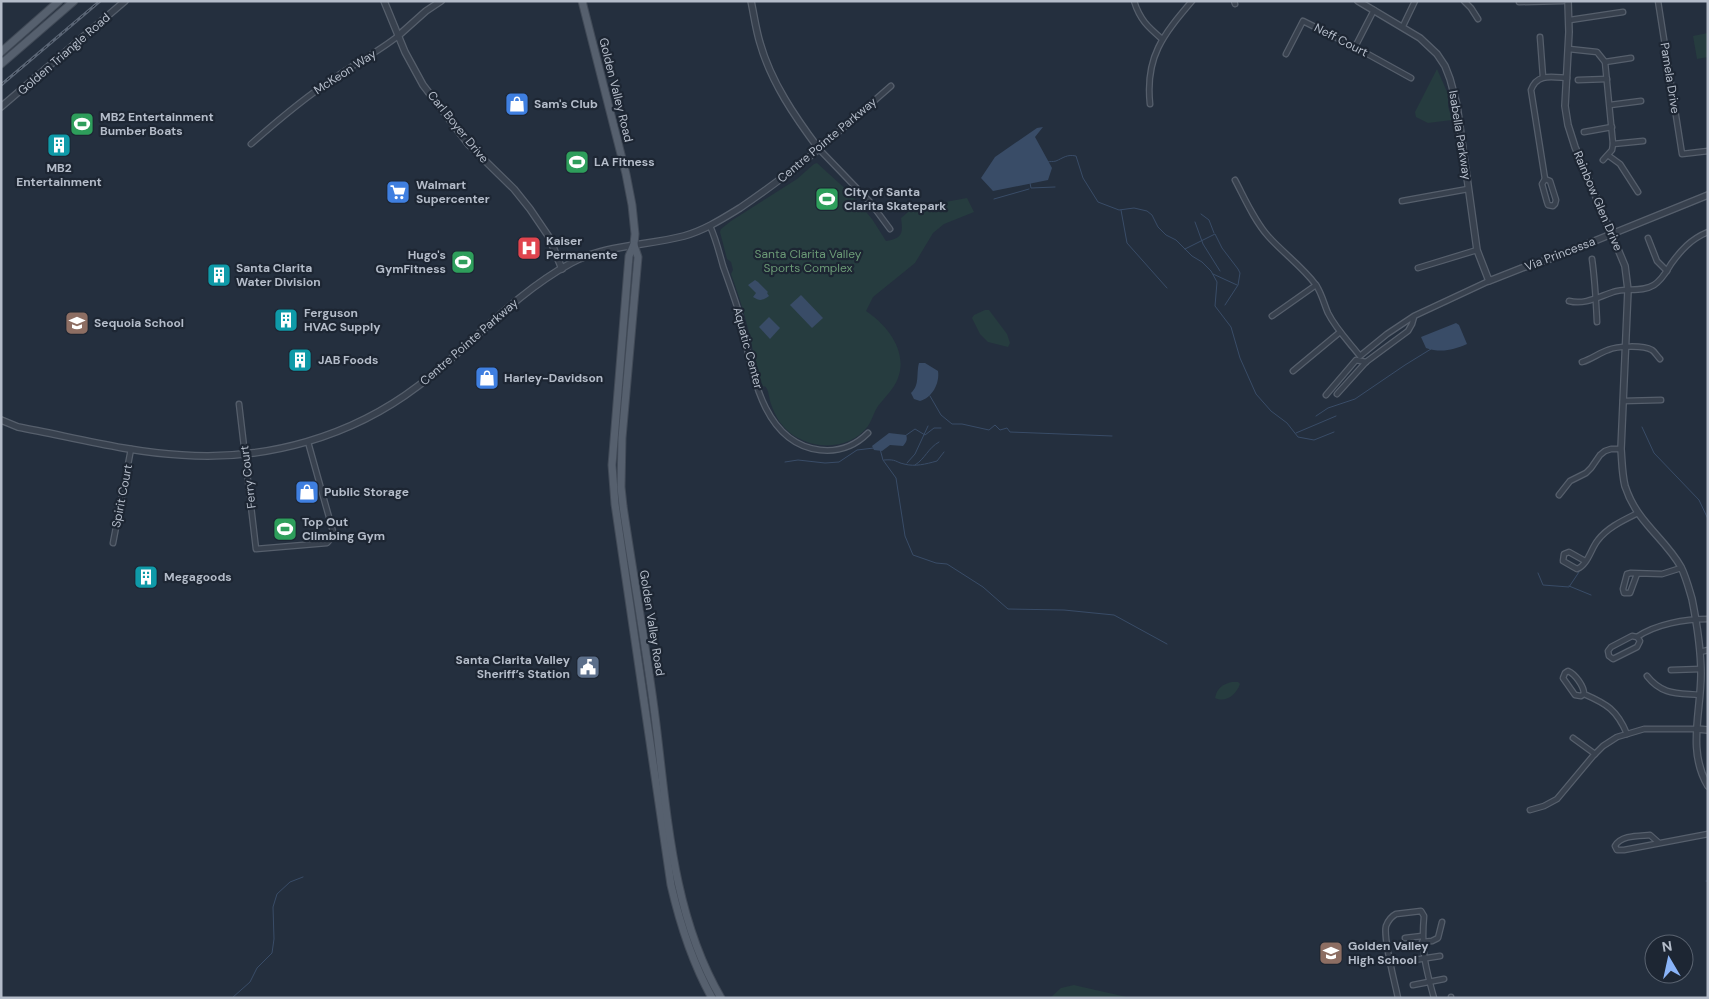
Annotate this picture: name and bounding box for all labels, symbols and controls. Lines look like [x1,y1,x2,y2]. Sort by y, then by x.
street label: Golden Triangle Road [14,9,114,99]
street label: Neff Court [1311,20,1371,60]
street label: Golden Valley Road [595,36,637,144]
street label: Pamela Drive [1657,41,1684,115]
street label: McKeon Way [311,46,380,98]
street label: Carl Boyer Drive [424,88,492,166]
street label: Isabella Parkway [1445,89,1475,181]
shop icon: Sam's Club [504,91,530,117]
street label: Centre Pointe Parkway [774,94,880,186]
place label: Sam's Club [534,96,598,112]
place label: MB2 Entertainment Bumber Boats [100,109,214,139]
sports icon: MB2 Entertainment Bumber Boats [69,111,95,137]
building icon: MB2 Entertainment [46,132,72,158]
sports icon: LA Fitness [564,149,590,175]
street label: Rainbow Glen Drive [1570,149,1626,254]
place label: LA Fitness [594,154,655,170]
place label: MB2 Entertainment [16,160,102,190]
place label: Walmart Supercenter [416,177,490,207]
supermarket icon: Walmart Supercenter [385,179,411,205]
place label: City of Santa Clarita Skatepark [844,184,946,214]
sports icon: City of Santa Clarita Skatepark [814,186,840,212]
place label: Kaiser Permanente [546,233,618,263]
street label: Via Princessa [1523,233,1597,275]
hospital icon: Kaiser Permanente [516,235,542,261]
park label: Santa Clarita Valley Sports Complex [755,246,862,276]
place label: Hugo's GymFitness [376,247,446,277]
sports icon: Hugo's GymFitness [450,249,476,275]
place label: Santa Clarita Water Division [236,260,321,290]
building icon: Santa Clarita Water Division [206,262,232,288]
street label: Centre Pointe Parkway [417,295,522,389]
place label: Ferguson HVAC Supply [304,305,381,335]
street label: Aquatic Center [729,305,767,391]
building icon: Ferguson HVAC Supply [273,307,299,333]
school or university icon: Sequoia School [64,310,90,336]
place label: Sequoia School [94,315,184,331]
building icon: JAB Foods [287,347,313,373]
place label: JAB Foods [318,352,378,368]
shop icon: Harley-Davidson [474,365,500,391]
place label: Harley-Davidson [504,370,603,386]
street label: Ferry Court [236,444,260,509]
street label: Spirit Court [108,463,136,529]
shop icon: Public Storage [294,479,320,505]
place label: Public Storage [324,484,409,500]
place label: Top Out Climbing Gym [302,514,385,544]
sports icon: Top Out Climbing Gym [272,516,298,542]
building icon: Megagoods [133,564,159,590]
place label: Megagoods [164,569,232,585]
street label: Golden Valley Road [636,569,668,677]
place label: Santa Clarita Valley Sheriff’s Station [456,652,571,682]
public building icon: Santa Clarita Valley Sheriff’s Station [575,654,601,680]
north arrow [1644,934,1694,984]
text: N [1661,936,1673,956]
place label: Golden Valley High School [1348,938,1429,968]
school or university icon: Golden Valley High School [1318,940,1344,966]

